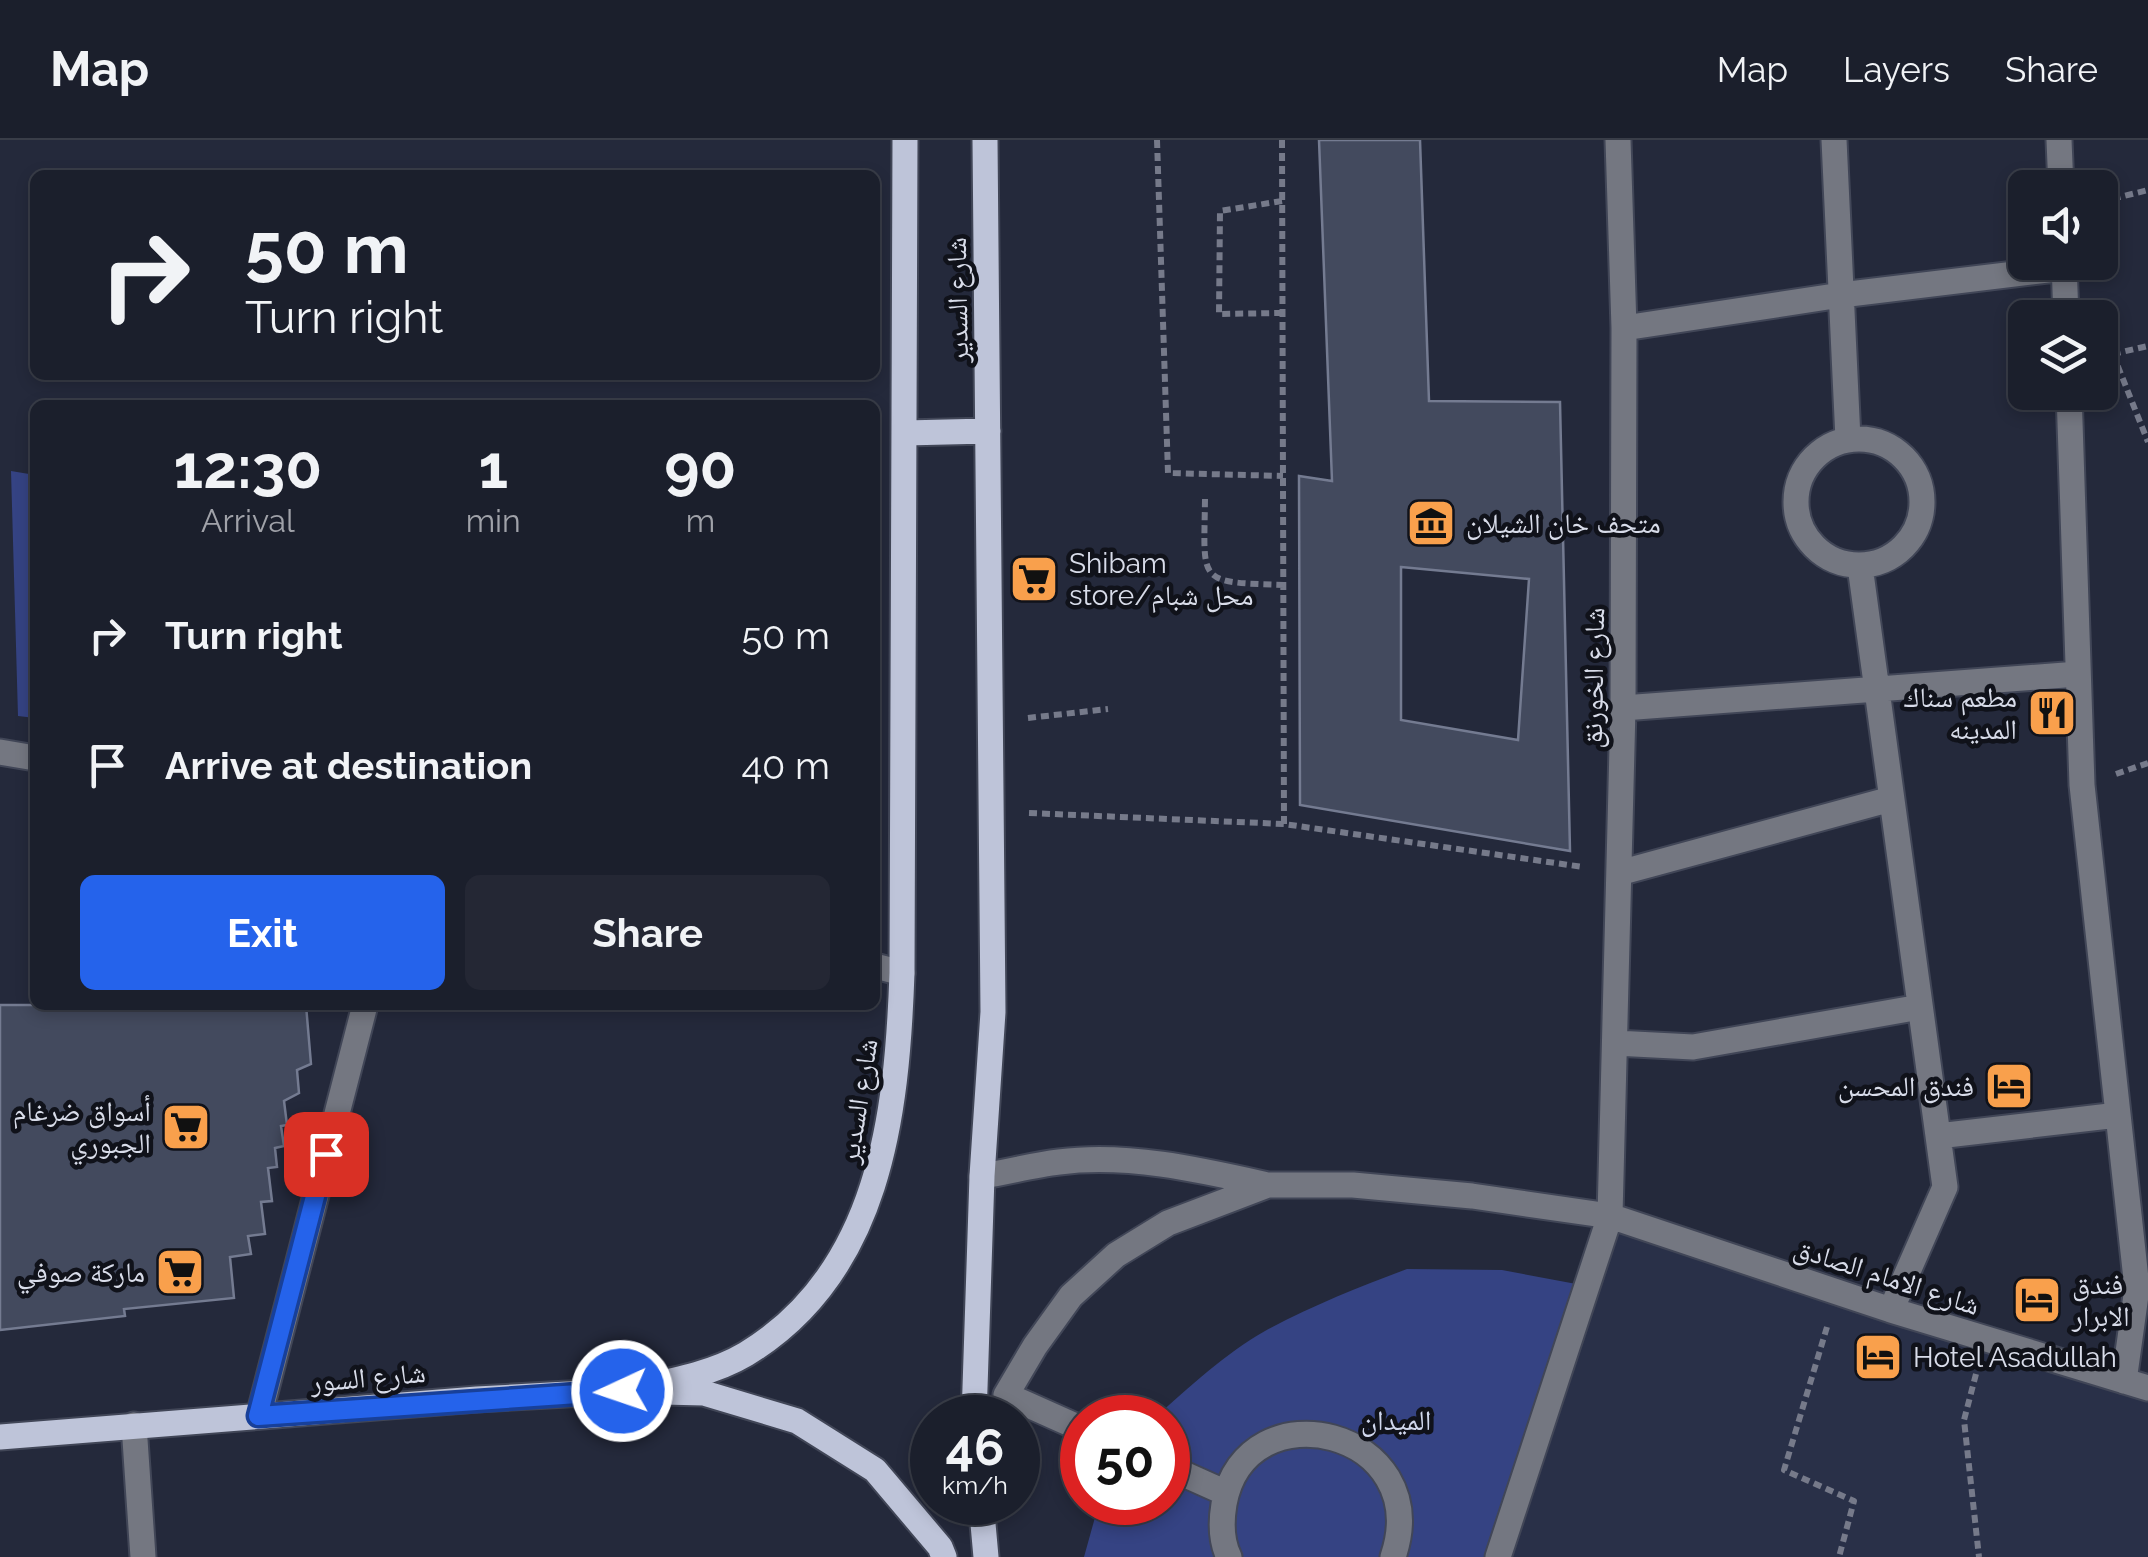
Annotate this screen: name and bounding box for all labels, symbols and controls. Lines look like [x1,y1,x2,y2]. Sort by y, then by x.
text: Map [50,41,149,97]
text: Map [1717,49,1788,90]
text: Layers [1843,49,1950,90]
text: Share [2005,49,2098,90]
map controls [2008,170,2118,410]
button: sound [2008,170,2118,280]
text: 50 m [245,207,409,289]
icon: right [80,210,210,340]
street label: شارع السدير [940,237,976,364]
text: Turn right [245,291,443,344]
button: layers [2008,300,2118,410]
text: 12:30 [174,432,322,502]
text: 1 [478,432,508,502]
text: 90 [664,432,736,502]
museum icon: متحف خان الشيلان [1405,497,1457,549]
text: Arrival [201,502,295,539]
text: min [466,502,521,539]
text: m [686,502,715,539]
place label: متحف خان الشيلان [1466,507,1661,540]
place label: Shibam store/محل شبام [1069,547,1254,614]
supermarket icon: Shibam store/محل شبام [1008,553,1060,605]
street label: شارع الخورنق [1576,607,1612,749]
icon: right [80,608,135,663]
text: Turn right [165,613,342,658]
text: 50 m [741,613,830,658]
place label: مطعم سناك المدينه [1904,681,2017,746]
restaurant icon: مطعم سناك المدينه [2026,687,2078,739]
icon: arrive [80,738,135,793]
text: Arrive at destination [165,743,532,788]
text: 40 m [741,743,830,788]
button: Exit [80,875,445,990]
button: Share [465,875,830,990]
street label: شارع السدير [832,1036,886,1167]
hotel icon: فندق المحسن [1983,1060,2035,1112]
place label: فندق المحسن [1838,1070,1974,1104]
place label: أسواق ضرغام الجبوري [13,1094,151,1166]
supermarket icon: أسواق ضرغام الجبوري [160,1101,212,1153]
pin [284,1112,369,1197]
icon: arrive [299,1127,354,1182]
street label: شارع الامام الصادق [1789,1231,1984,1324]
supermarket icon: ماركة صوفي [154,1246,206,1298]
place label: ماركة صوفي [17,1256,145,1295]
place label: فندق الابرار [2071,1268,2130,1333]
hotel icon: فندق الابرار [2011,1274,2063,1326]
hotel icon: Hotel Asadullah [1852,1331,1904,1383]
position arrow [570,1339,674,1443]
place label: Hotel Asadullah [1913,1341,2117,1374]
street label: شارع السور [308,1356,427,1400]
speed limit sign: 50 [1060,1395,1190,1525]
park label: الميدان [1361,1404,1431,1437]
text: 46 [946,1418,1004,1477]
text: km/h [942,1470,1008,1500]

